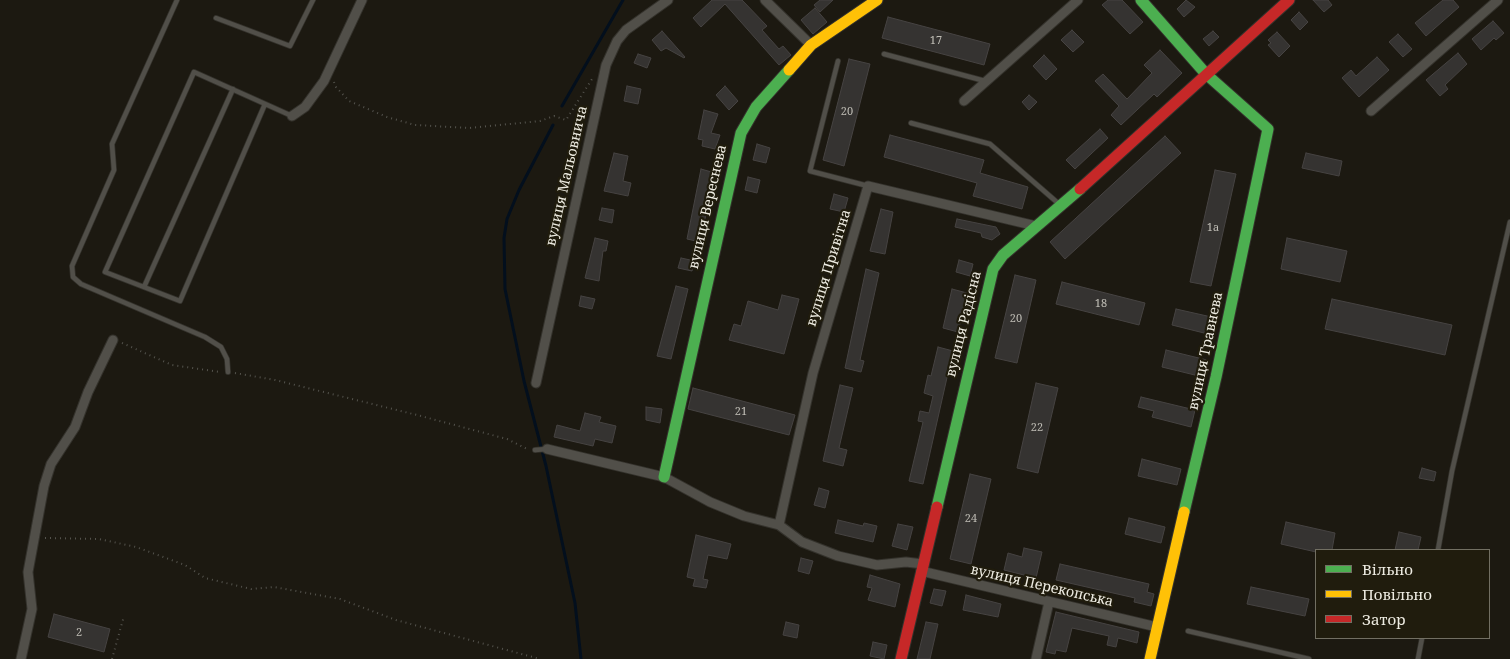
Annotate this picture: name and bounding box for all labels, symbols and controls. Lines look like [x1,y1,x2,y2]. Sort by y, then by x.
house number: 17 [930,34,942,48]
street label: вулиця Мальовнича [543,104,591,248]
house number: 20 [841,105,853,119]
street label: вулиця Вереснева [686,143,730,271]
street label: вулиця Привітна [803,208,855,328]
house number: 1а [1207,221,1219,235]
street label: вулиця Радісна [943,269,985,379]
street label: вулиця Травнева [1185,290,1227,412]
house number: 18 [1095,297,1107,311]
house number: 20 [1010,312,1022,326]
house number: 21 [735,405,747,419]
house number: 22 [1031,421,1043,435]
house number: 24 [965,512,977,526]
legend [1315,549,1490,639]
text: Вільно [1362,559,1413,579]
street label: вулиця Перекопська [969,561,1115,611]
text: Повільно [1362,584,1432,604]
text: Затор [1362,609,1406,629]
house number: 2 [76,626,82,640]

